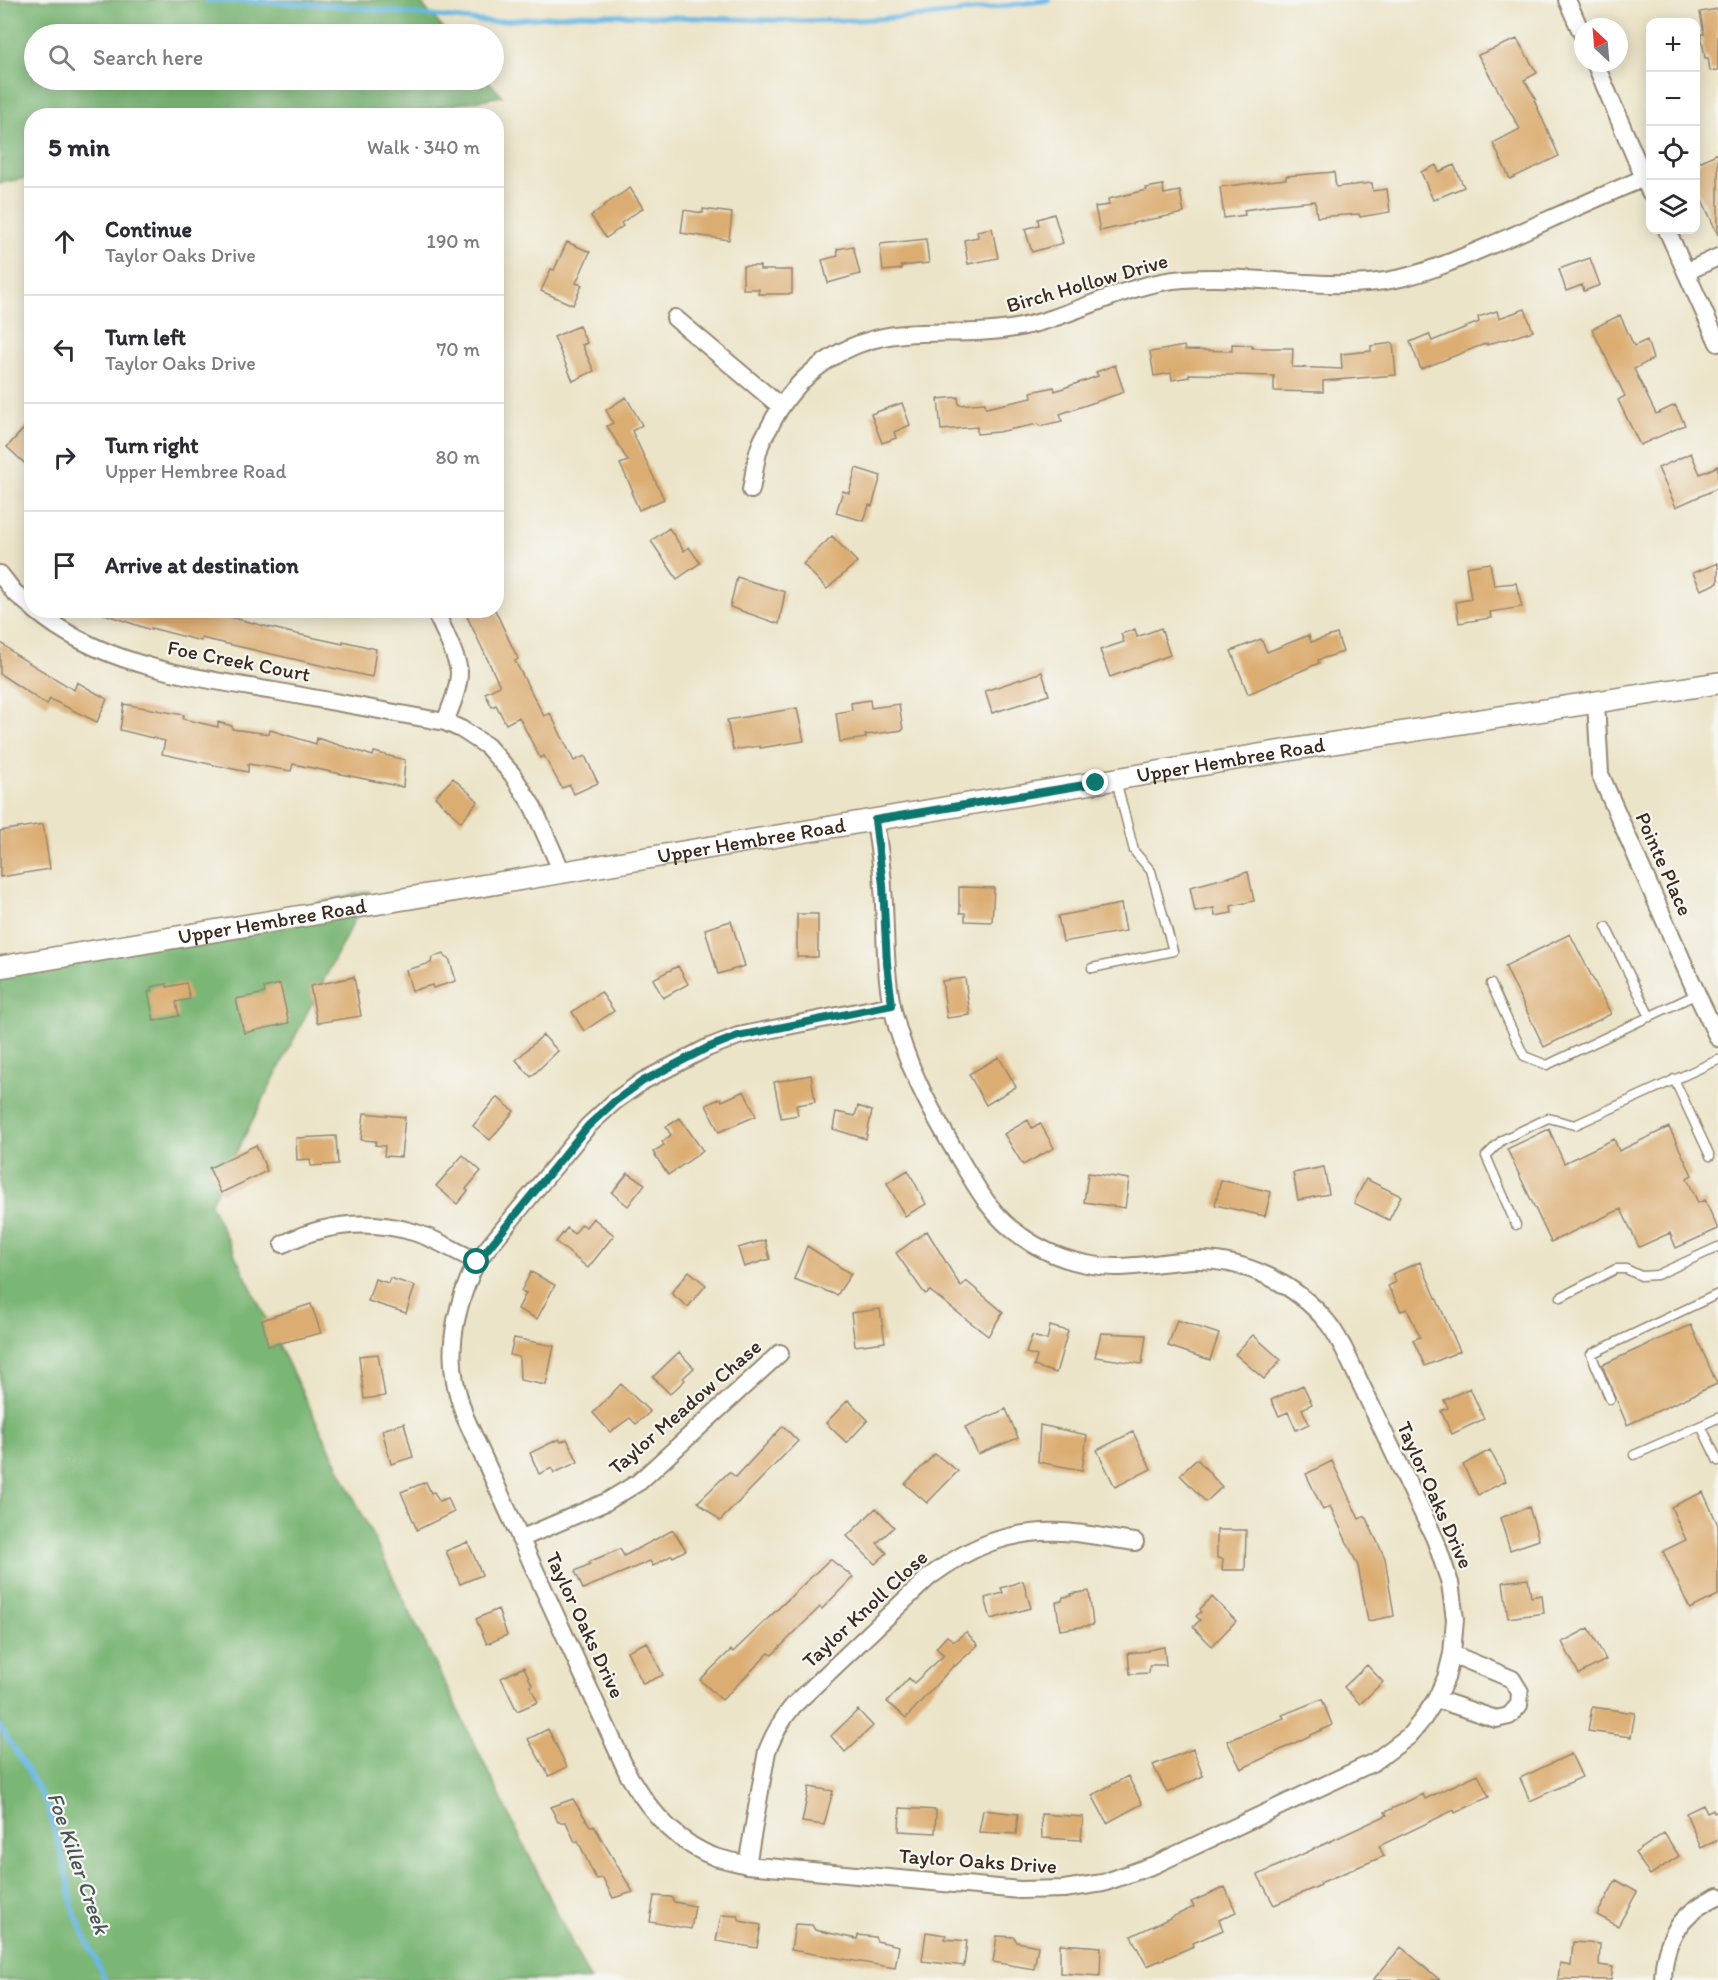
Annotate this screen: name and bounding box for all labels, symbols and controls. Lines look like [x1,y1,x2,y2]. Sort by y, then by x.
north arrow [1574,18,1628,72]
map controls [1646,18,1700,234]
button: + [1646,18,1700,72]
search box [24,24,504,90]
icon: search [45,41,78,74]
text: Search here [93,44,203,71]
button: − [1646,72,1700,126]
button: locate [1646,126,1700,180]
text: 5 min [48,131,110,163]
text: Walk · 340 m [367,135,480,159]
button: layers [1646,180,1700,234]
text: Continue [105,216,192,243]
icon: ahead [48,225,81,258]
text: 190 m [427,229,480,253]
text: Taylor Oaks Drive [105,243,256,267]
street label: Birch Hollow Drive [1003,248,1171,318]
text: Turn left [105,324,186,351]
icon: left [48,333,81,366]
text: 70 m [436,337,480,361]
text: Taylor Oaks Drive [105,351,256,375]
text: Turn right [105,432,199,459]
icon: right [48,441,81,474]
text: 80 m [435,445,480,469]
text: Upper Hembree Road [105,459,287,483]
icon: arrive [48,549,81,582]
text: Arrive at destination [105,552,299,579]
street label: Foe Creek Court [166,634,313,687]
street label: Upper Hembree Road [1134,732,1327,787]
route end [1082,769,1108,795]
street label: Pointe Place [1631,808,1698,919]
street label: Upper Hembree Road [655,812,848,868]
street label: Upper Hembree Road [176,892,369,949]
route start [463,1248,489,1274]
street label: Taylor Meadow Chase [603,1334,766,1480]
street label: Taylor Oaks Drive [1392,1417,1479,1572]
street label: Taylor Knoll Close [797,1544,932,1673]
street label: Taylor Oaks Drive [541,1548,630,1702]
water label: Foe Killer Creek [42,1789,116,1939]
street label: Taylor Oaks Drive [898,1843,1058,1878]

